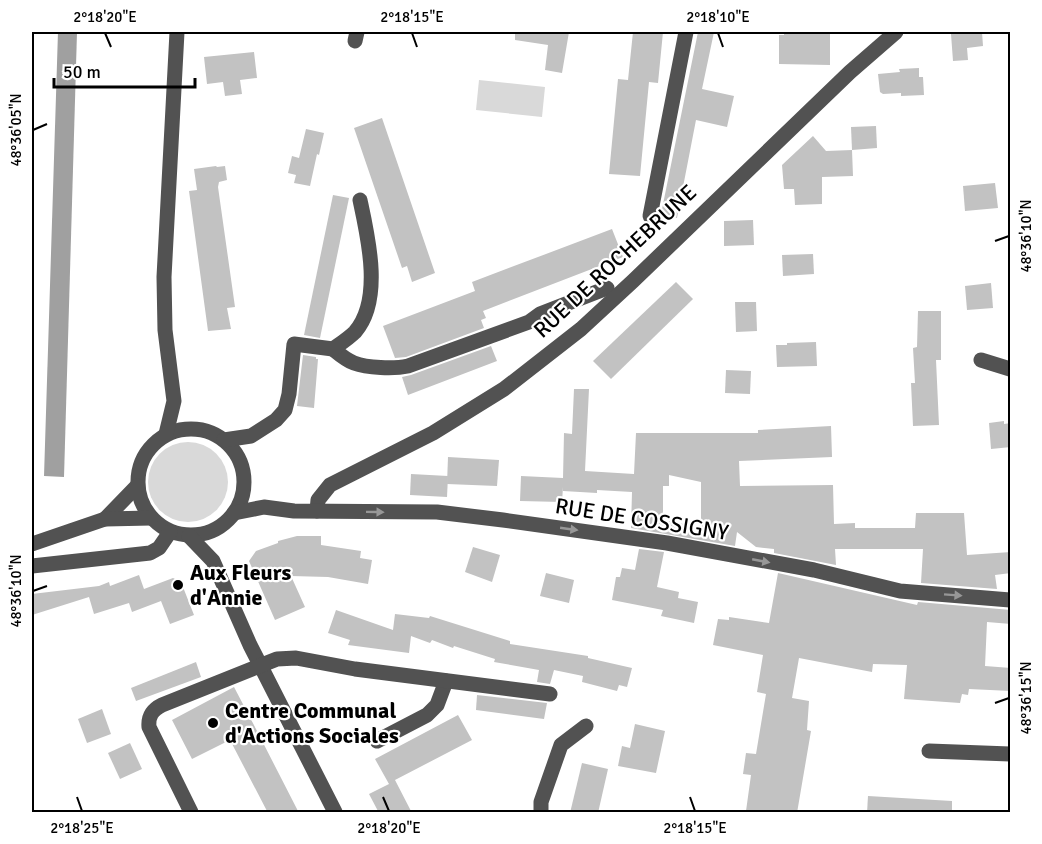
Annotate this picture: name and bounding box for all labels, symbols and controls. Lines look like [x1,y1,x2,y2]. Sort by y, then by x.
text: 2°18'20"E [73,8,137,26]
text: 2°18'15"E [380,8,444,26]
text: 2°18'10"E [686,8,750,26]
scale bar [54,51,195,89]
text: 50 m [63,61,101,83]
text: 48°36'05"N [7,93,25,167]
street label: RUE DE ROCHEBRUNE [528,179,702,343]
text: 48°36'10"N [1017,199,1035,273]
street label: RUE DE COSSIGNY [553,492,731,546]
one-way arrow [366,507,385,517]
one-way arrow [560,525,579,534]
text: 48°36'10"N [7,554,25,628]
one-way arrow [752,557,771,566]
place label: Aux Fleurs d'Annie [190,559,291,611]
marker: Aux Fleurs d'Annie [171,578,185,592]
one-way arrow [943,590,962,600]
text: 48°36'15"N [1017,661,1035,735]
place label: Centre Communal d'Actions Sociales [225,697,399,749]
marker: Centre Communal d'Actions Sociales [206,716,220,730]
text: 2°18'25"E [50,819,114,837]
text: 2°18'20"E [357,819,421,837]
text: 2°18'15"E [663,819,727,837]

